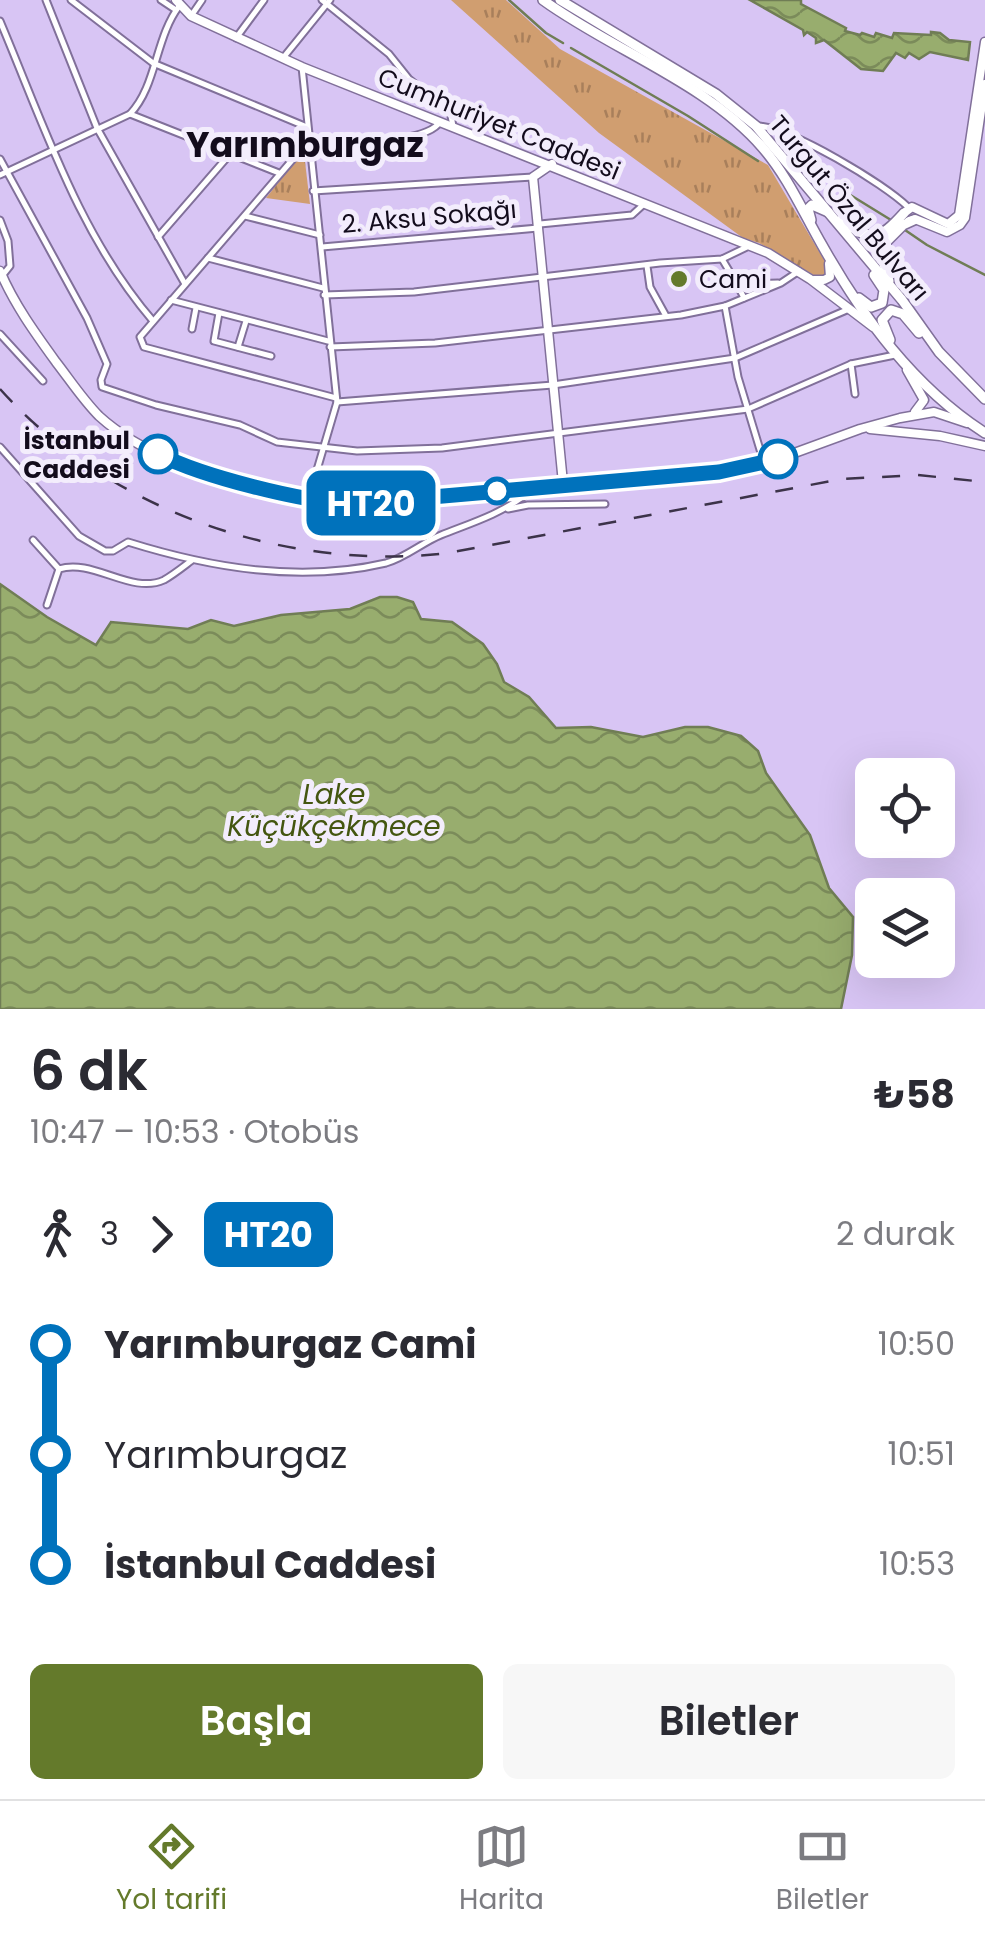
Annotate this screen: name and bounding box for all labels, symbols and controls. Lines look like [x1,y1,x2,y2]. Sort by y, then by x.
street label: Cumhuriyet Caddesi [373,59,625,189]
street label: Turgut Özal Bulvarı [761,108,937,308]
district label: Yarımburgaz [186,120,424,169]
street label: 2. Aksu Sokağı [340,192,518,242]
place label: Cami [699,262,767,297]
marker: Cami [668,268,690,290]
place label: İstanbul Caddesi [23,423,130,487]
marker: İstanbul Caddesi [139,435,177,473]
unlabelled marker [759,440,797,478]
line badge: HT20 [301,470,441,536]
unlabelled marker [484,478,510,504]
text: HT20 [326,479,416,528]
map controls [855,758,955,978]
button: locate [855,758,955,858]
water label: Lake Küçükçekmece [227,775,441,846]
button: layers [855,878,955,978]
text: 6 dk [30,1032,148,1109]
text: ₺58 [874,1068,955,1121]
text: 10:47 – 10:53 · Otobüs [30,1109,360,1154]
icon: walk [30,1207,85,1262]
icon: forward [134,1207,189,1262]
text: HT20 [224,1210,313,1259]
text: 3 [100,1211,119,1256]
text: 2 durak [836,1211,955,1256]
text: Yarımburgaz Cami [104,1318,476,1371]
text: 10:50 [878,1321,955,1366]
text: Yarımburgaz [104,1428,347,1481]
text: 10:51 [888,1431,955,1476]
text: İstanbul Caddesi [104,1538,436,1591]
text: 10:53 [879,1541,955,1586]
button: Başla [30,1664,483,1779]
button: Biletler [503,1664,955,1779]
tab: Yol tarifi [116,1819,227,1921]
tab: Harita [459,1819,544,1921]
tab: Biletler [776,1819,869,1921]

